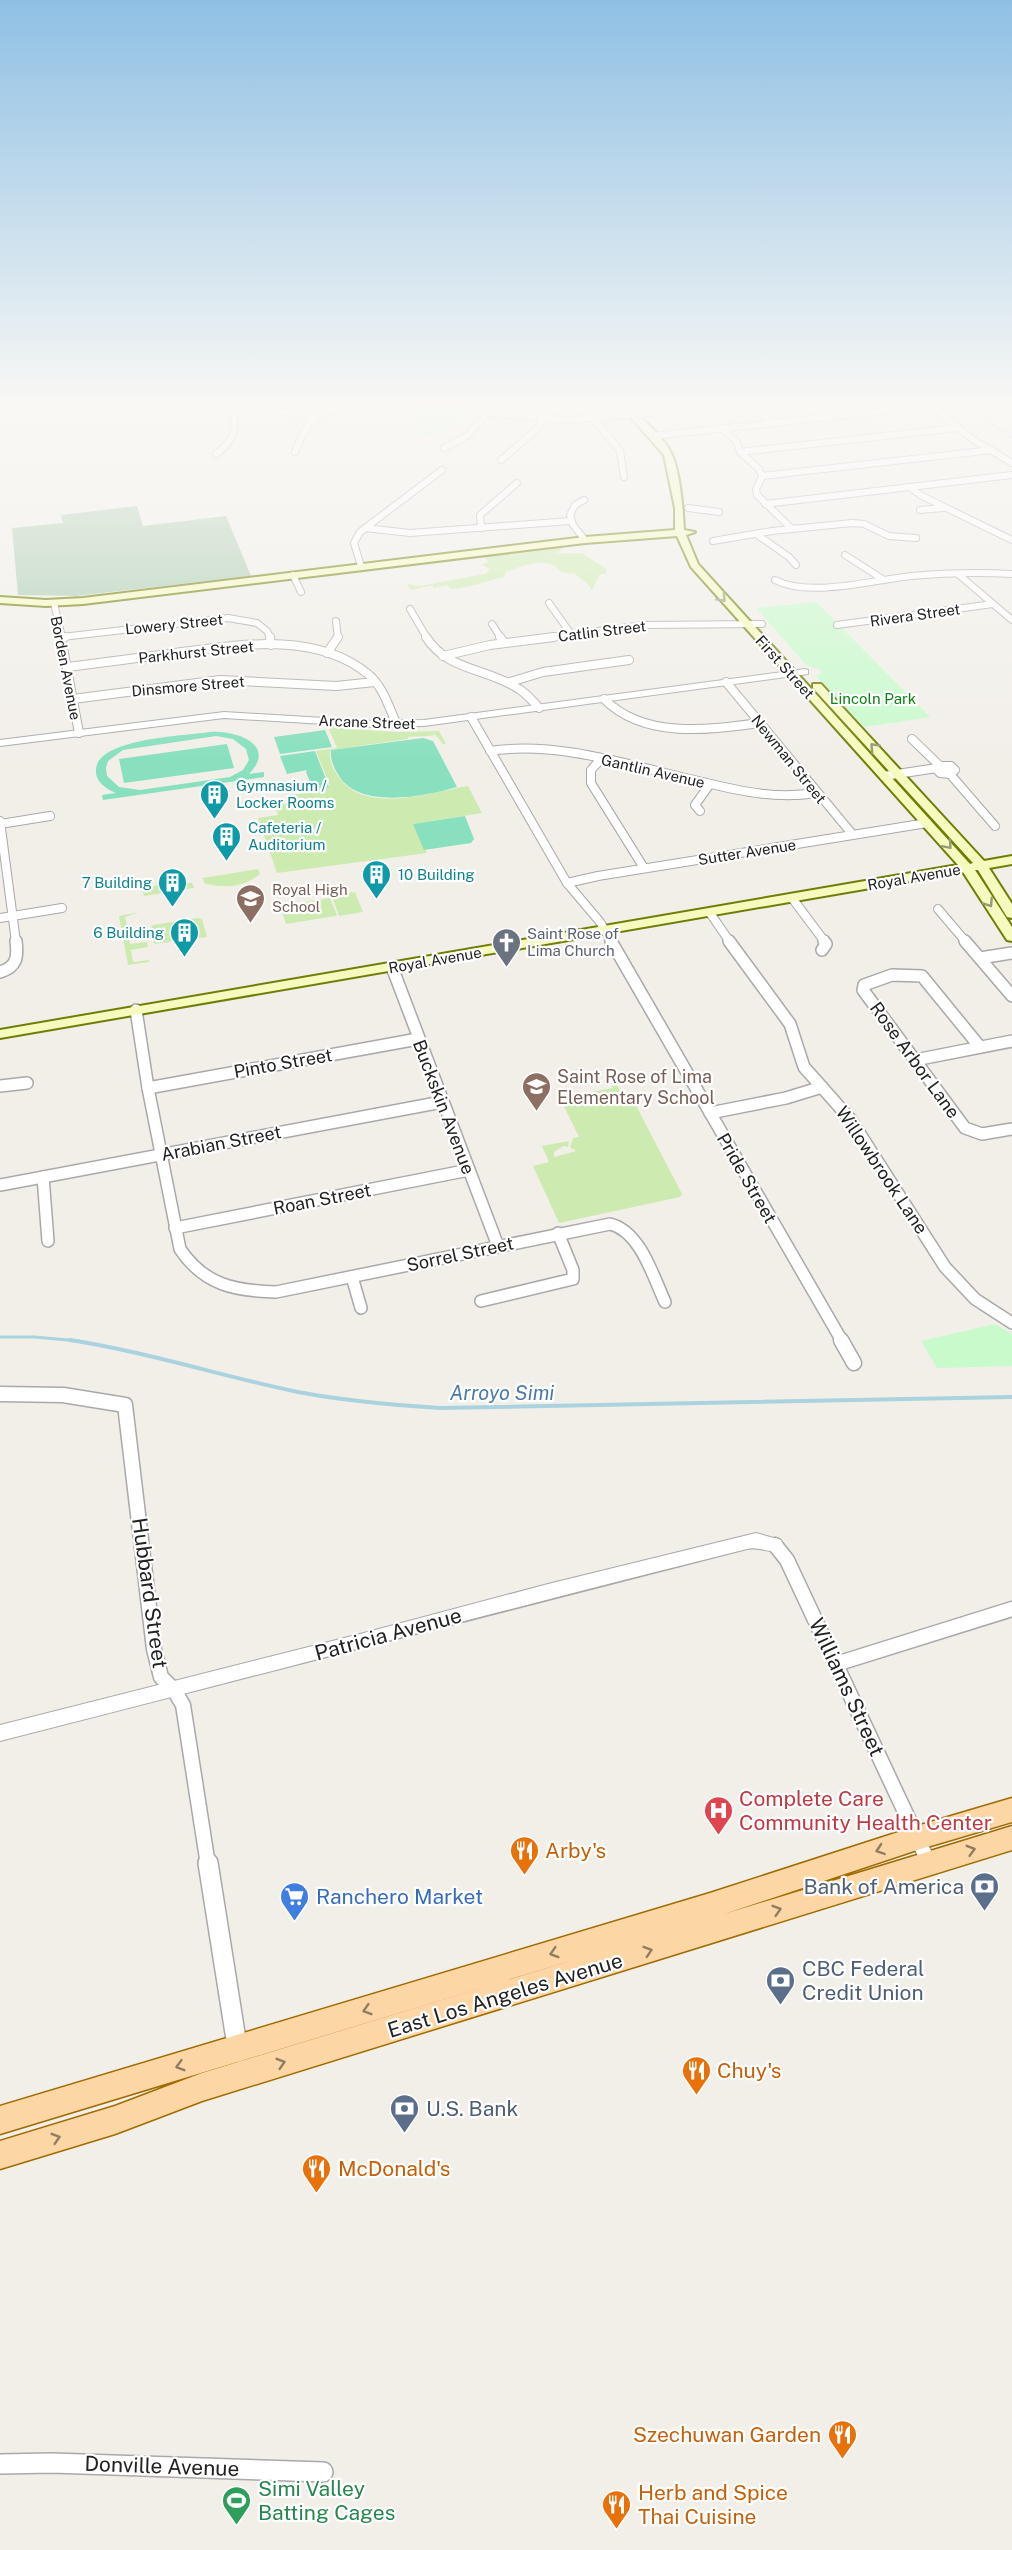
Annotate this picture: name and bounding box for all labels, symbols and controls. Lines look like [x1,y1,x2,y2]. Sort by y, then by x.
one-way arrow [715,591,726,601]
street label: Rivera Street [869,600,961,630]
street label: Lowery Street [124,610,224,638]
street label: Borden Avenue [48,615,84,721]
street label: Catlin Street [557,617,647,645]
street label: First Street [752,632,818,702]
street label: Parkhurst Street [137,637,255,667]
street label: Dinsmore Street [131,673,245,699]
park label: Lincoln Park [830,690,916,707]
street label: Newman Street [748,711,830,807]
street label: Arcane Street [318,712,416,732]
one-way arrow [870,743,881,753]
street label: Gantlin Avenue [600,751,706,791]
place label: Gymnasium / Locker Rooms [236,777,334,811]
building icon: Gymnasium / Locker Rooms [199,778,231,820]
place label: Cafeteria / Auditorium [248,819,325,853]
building icon: Cafeteria / Auditorium [211,820,243,862]
street label: Sutter Avenue [697,836,797,868]
one-way arrow [940,838,951,849]
building icon: 10 Building [361,858,393,900]
street label: Royal Avenue [866,860,962,894]
building icon: 7 Building [157,866,189,908]
place label: 10 Building [398,866,475,883]
place label: 7 Building [82,874,152,891]
place label: Royal High School [272,881,348,915]
school or university icon: Royal High School [235,882,267,924]
one-way arrow [982,896,993,907]
building icon: 6 Building [169,916,201,958]
place label: 6 Building [93,924,164,941]
place label: Saint Rose of Lima Church [527,925,619,959]
church icon: Saint Rose of Lima Church [490,926,522,968]
street label: Royal Avenue [387,943,483,977]
street label: Rose Arbor Lane [866,998,964,1122]
street label: Buckskin Avenue [409,1037,479,1177]
street label: Pinto Street [232,1044,334,1082]
place label: Saint Rose of Lima Elementary School [557,1066,715,1108]
school or university icon: Saint Rose of Lima Elementary School [520,1070,552,1112]
street label: Willowbrook Lane [832,1102,932,1238]
street label: Arabian Street [159,1121,283,1165]
street label: Pride Street [713,1129,781,1227]
street label: Roan Street [271,1179,373,1219]
street label: Sorrel Street [405,1232,515,1276]
water label: Arroyo Simi [450,1381,554,1405]
street label: Hubbard Street [127,1516,173,1670]
street label: Patricia Avenue [312,1602,464,1666]
street label: Williams Street [804,1614,890,1760]
place label: Complete Care Community Health Center [739,1786,992,1835]
hospital icon: Complete Care Community Health Center [702,1794,734,1836]
restaurant icon: Arby's [508,1834,540,1876]
place label: Arby's [545,1838,606,1863]
one-way arrow [875,1843,886,1856]
one-way arrow [965,1845,975,1858]
bank icon: Bank of America [969,1870,1001,1912]
place label: Bank of America [803,1874,964,1899]
supermarket icon: Ranchero Market [279,1880,311,1922]
place label: Ranchero Market [316,1884,483,1909]
one-way arrow [771,1905,782,1917]
one-way arrow [549,1946,559,1958]
one-way arrow [642,1946,653,1958]
street label: East Los Angeles Avenue [385,1947,625,2043]
place label: CBC Federal Credit Union [802,1956,924,2005]
bank icon: CBC Federal Credit Union [765,1964,797,2006]
one-way arrow [362,2003,373,2015]
restaurant icon: Chuy's [680,2054,712,2096]
one-way arrow [275,2058,286,2070]
place label: Chuy's [717,2058,781,2083]
one-way arrow [175,2059,186,2071]
bank icon: U.S. Bank [389,2092,421,2134]
place label: U.S. Bank [426,2096,518,2121]
one-way arrow [50,2133,61,2145]
restaurant icon: McDonald's [301,2152,333,2194]
place label: McDonald's [338,2156,450,2181]
restaurant icon: Szechuwan Garden [826,2418,858,2460]
place label: Szechuwan Garden [633,2422,821,2447]
street label: Donville Avenue [84,2451,240,2481]
place label: Simi Valley Batting Cages [258,2476,395,2525]
place label: Herb and Spice Thai Cuisine [638,2480,788,2529]
sports icon: Simi Valley Batting Cages [221,2484,253,2526]
restaurant icon: Herb and Spice Thai Cuisine [601,2488,633,2530]

